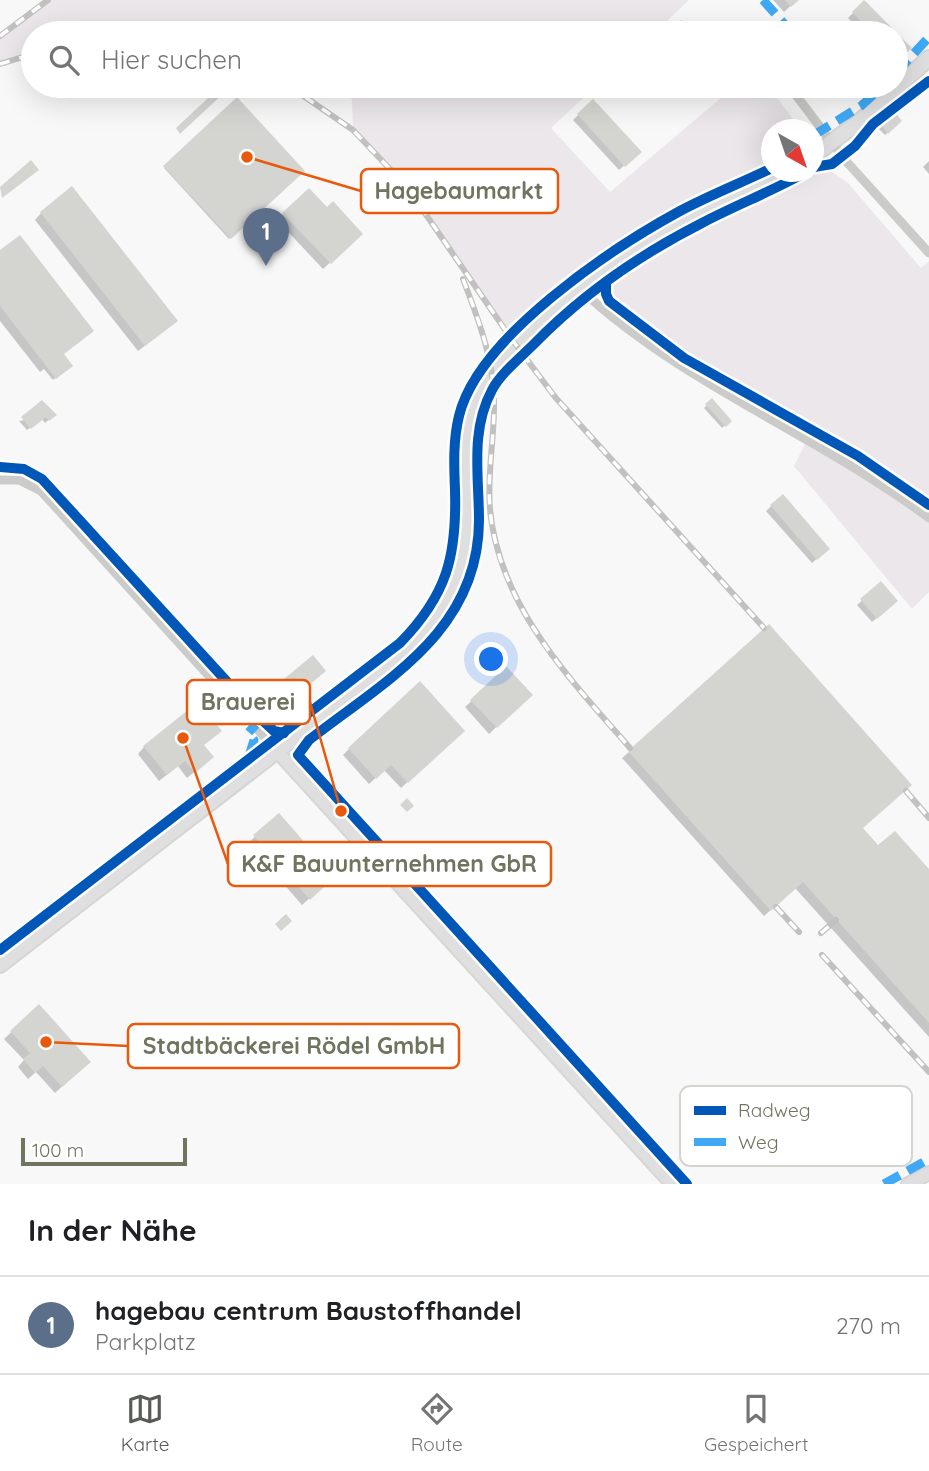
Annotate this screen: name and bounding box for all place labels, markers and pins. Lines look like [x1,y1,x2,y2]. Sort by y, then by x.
callout: Hagebaumarkt [361,169,558,213]
pin: 1 [243,208,289,266]
callout: Brauerei [187,680,310,724]
callout: K&F Bauunternehmen GbR [228,842,551,886]
callout: Stadtbäckerei Rödel GmbH [128,1024,459,1068]

